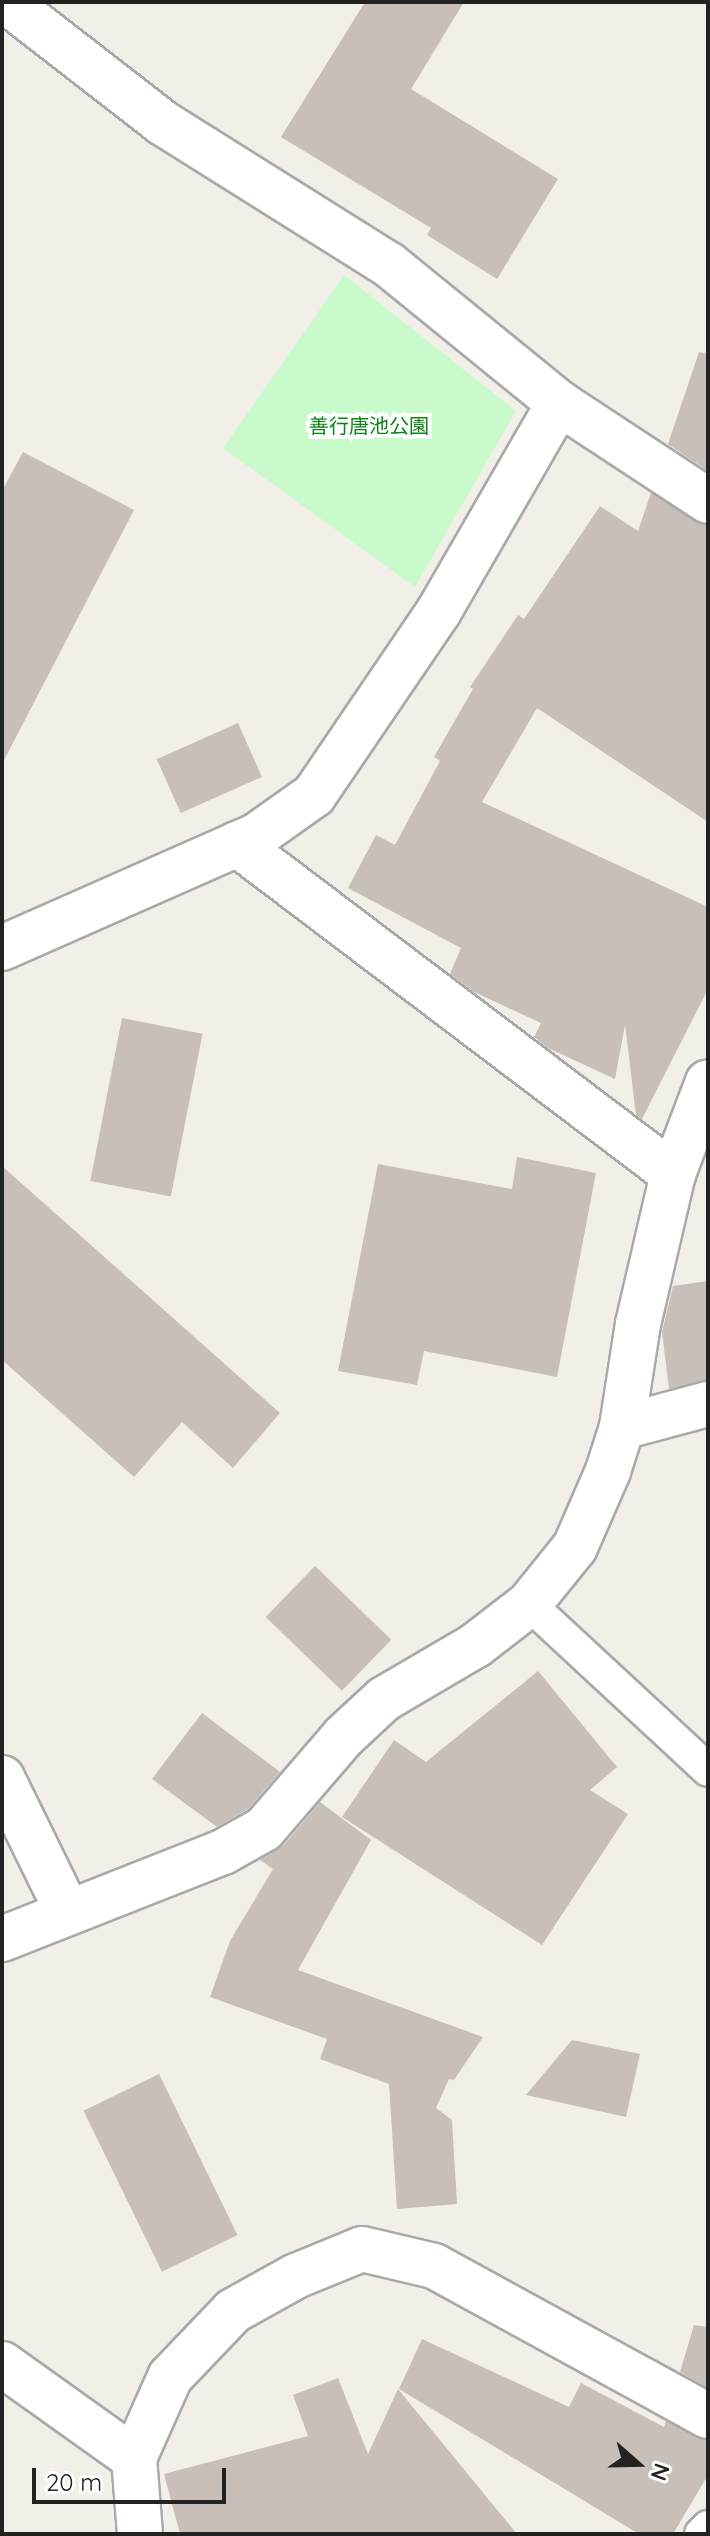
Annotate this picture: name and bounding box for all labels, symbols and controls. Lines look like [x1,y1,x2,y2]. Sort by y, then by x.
park label: 善行唐池公園 [309,413,429,437]
north arrow [598,2424,678,2504]
scale bar [36,2452,230,2502]
text: N [645,2460,676,2485]
text: 20 m [46,2467,102,2497]

